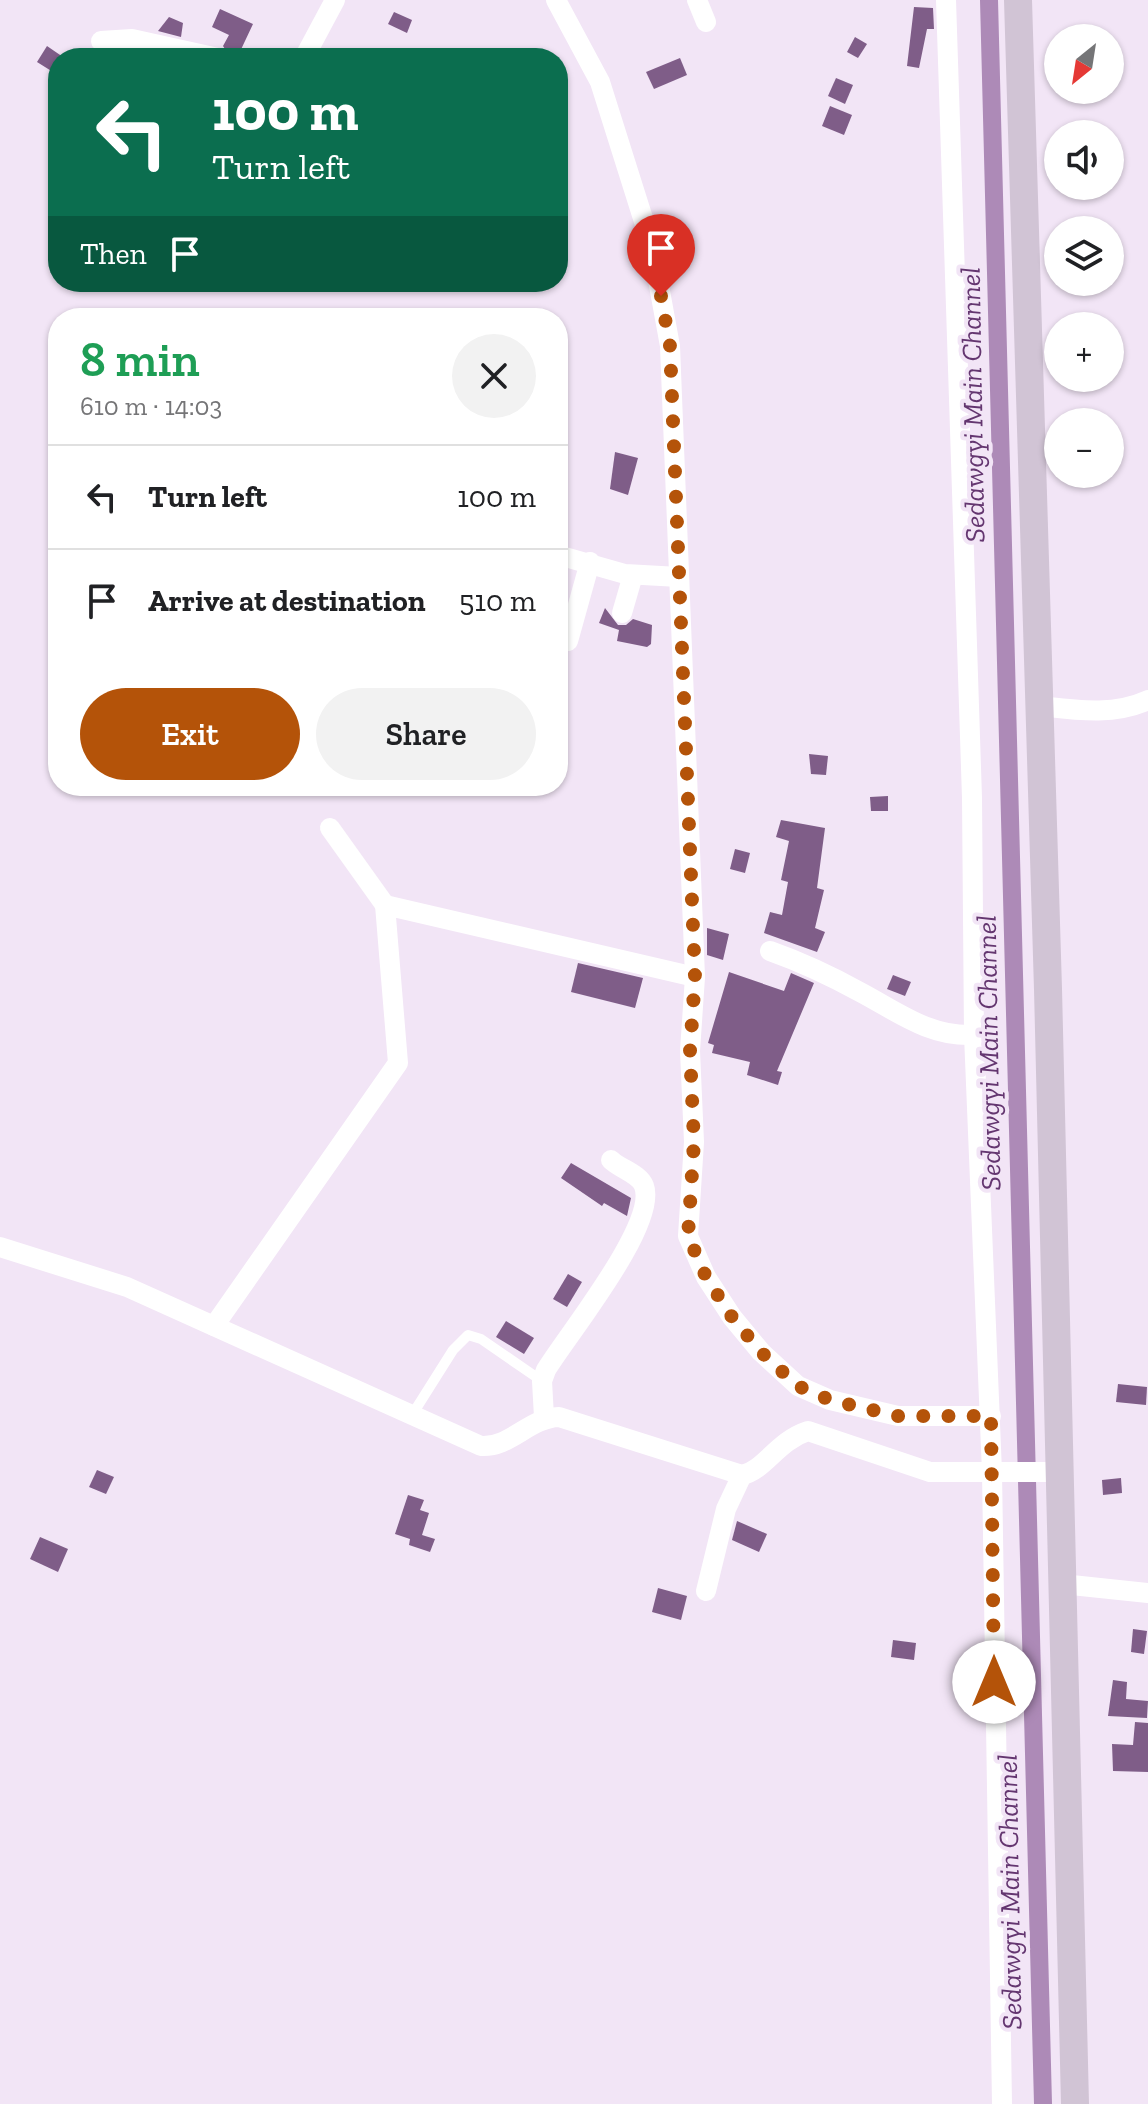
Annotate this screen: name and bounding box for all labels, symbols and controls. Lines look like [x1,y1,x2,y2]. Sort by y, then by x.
north arrow [1044,24,1124,104]
map controls [1044,24,1124,488]
text: 100 m [212,77,359,144]
icon: left [80,80,184,184]
button: sound [1044,120,1124,200]
text: Turn left [212,145,350,188]
pin [627,214,695,296]
button: layers [1044,216,1124,296]
icon: arrive [639,226,683,270]
icon: arrive [163,232,207,276]
text: Then [80,236,147,272]
water label: Sedawgyi Main Channel [954,267,991,543]
button: + [1044,312,1124,392]
text: 8 min [80,331,200,388]
button: close [452,334,536,418]
text: 610 m · 14:03 [80,390,222,422]
button: − [1044,408,1124,488]
icon: left [80,475,124,519]
text: Turn left [148,479,267,515]
text: 100 m [457,479,536,515]
icon: arrive [80,579,124,623]
text: Arrive at destination [148,583,425,619]
text: 510 m [459,583,536,619]
button: Exit [80,688,300,780]
button: Share [316,688,536,780]
water label: Sedawgyi Main Channel [970,915,1007,1191]
position arrow [952,1640,1036,1724]
water label: Sedawgyi Main Channel [991,1754,1028,2030]

